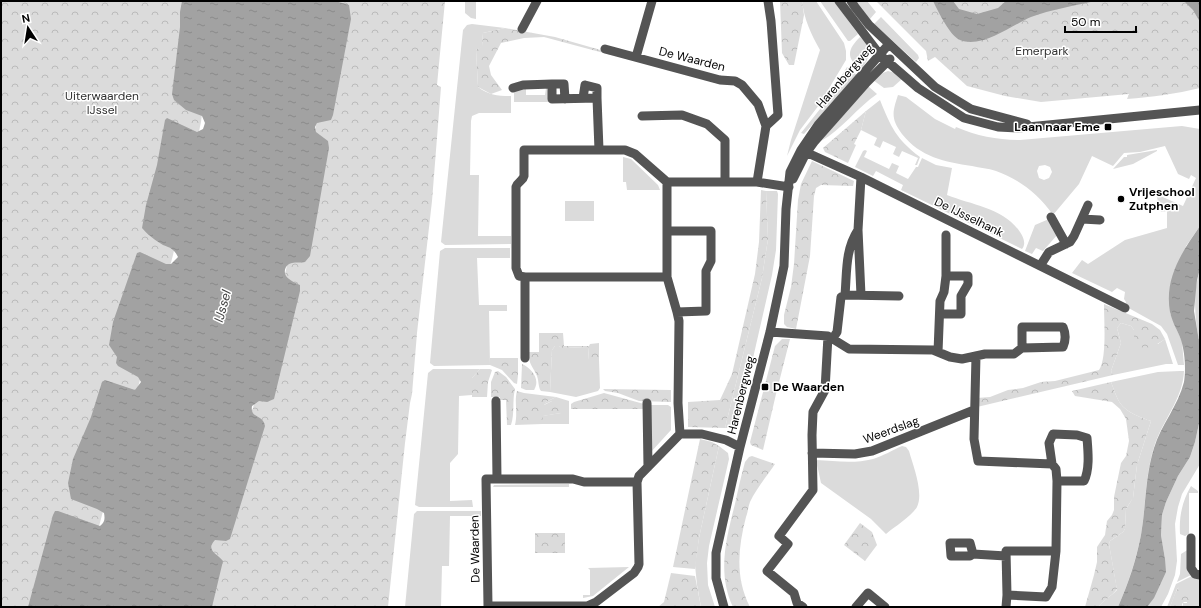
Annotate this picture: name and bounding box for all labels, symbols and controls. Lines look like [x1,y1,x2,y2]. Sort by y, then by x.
north arrow [8,8,48,48]
scale bar [1065,8,1136,34]
text: N [21,11,31,26]
text: 50 m [1071,14,1100,30]
street label: Harenbergweg [813,40,878,112]
street label: De Waarden [657,43,727,75]
park label: Emerpark [1015,43,1069,59]
park label: Uiterwaarden IJssel [65,88,139,118]
place label: Laan naar Eme [1014,119,1100,135]
marker: Laan naar Eme [1103,122,1113,132]
place label: Vrijeschool Zutphen [1129,184,1195,214]
street label: De IJsselhank [932,193,1006,241]
marker: Vrijeschool Zutphen [1116,194,1126,204]
water label: IJssel [210,287,235,324]
street label: Harenbergweg [724,354,759,436]
place label: De Waarden [773,379,844,395]
marker: De Waarden [760,382,770,392]
street label: Weerdslag [861,412,921,447]
street label: De Waarden [466,515,484,583]

